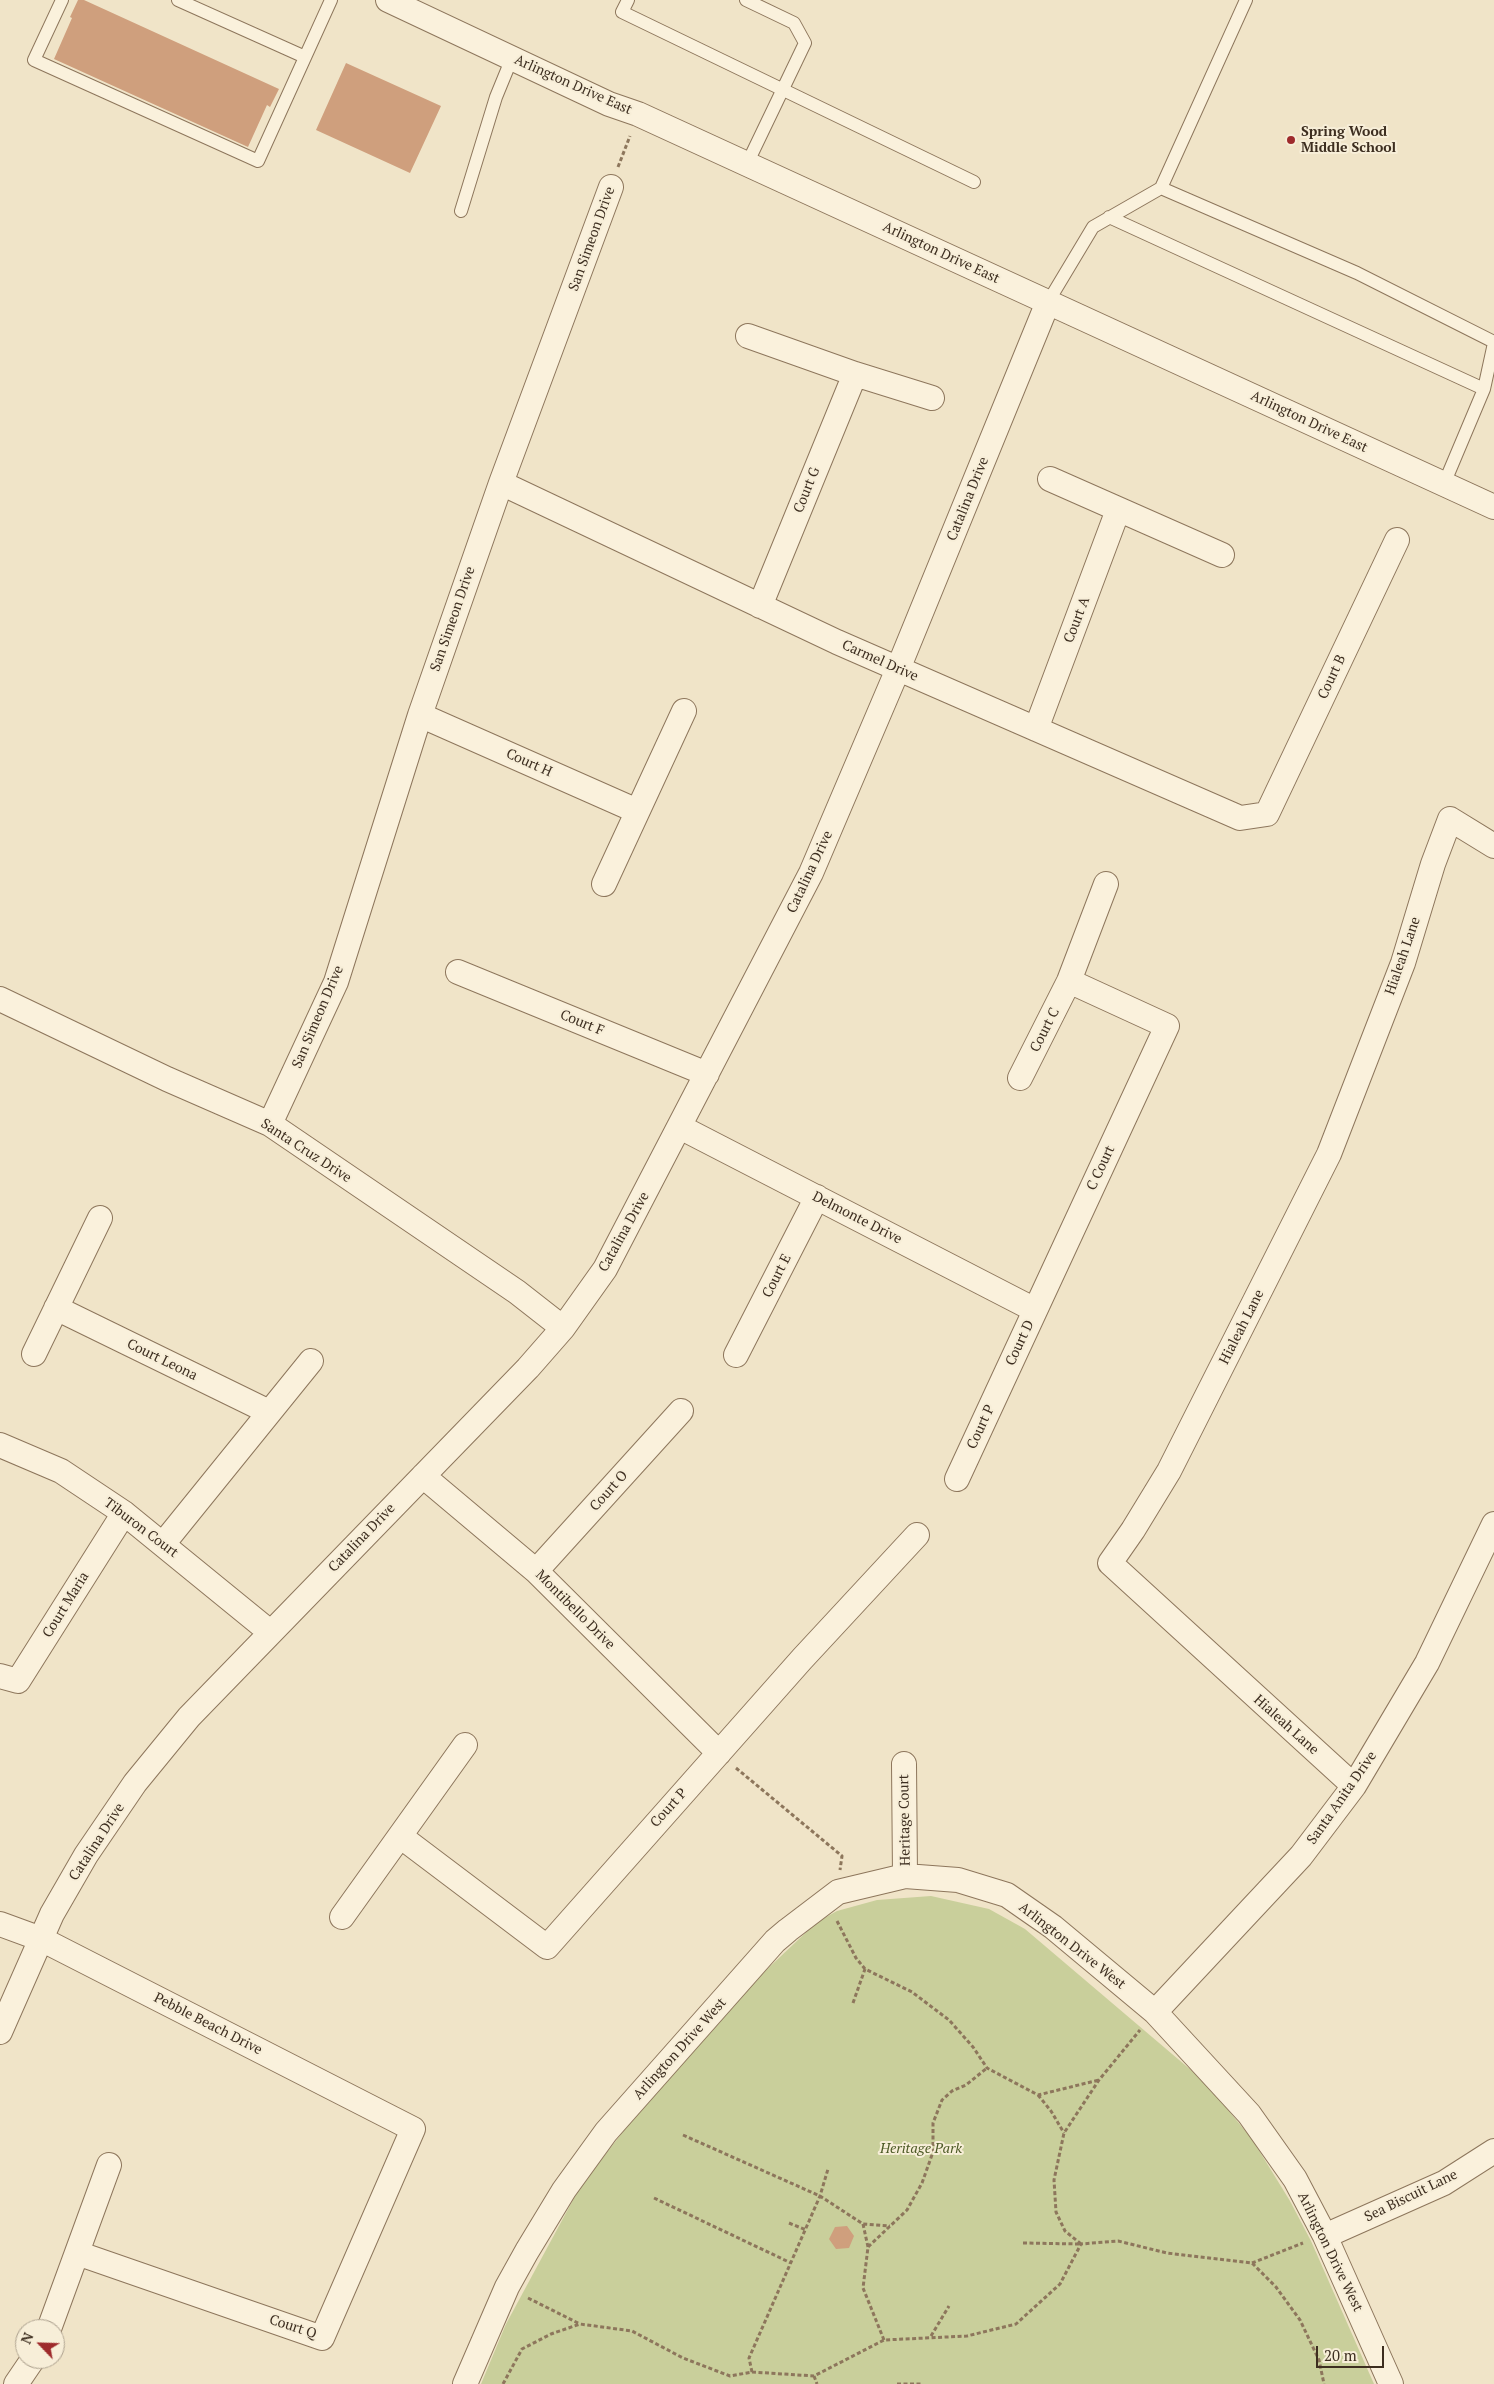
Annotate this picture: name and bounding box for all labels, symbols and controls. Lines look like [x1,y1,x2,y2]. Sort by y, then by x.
street label: Arlington Drive East [512,52,634,118]
place label: Spring Wood Middle School [1301,124,1396,156]
marker: Spring Wood Middle School [1285,134,1297,146]
street label: San Simeon Drive [565,184,619,294]
street label: Arlington Drive East [880,219,1002,287]
street label: Arlington Drive East [1248,388,1370,456]
street label: Catalina Drive [944,455,992,543]
street label: Court G [790,465,824,515]
street label: San Simeon Drive [427,564,479,674]
street label: Court A [1061,595,1093,645]
street label: Carmel Drive [839,637,921,685]
street label: Court B [1314,652,1350,702]
street label: Court H [503,745,555,781]
street label: Catalina Drive [784,828,836,916]
street label: Hialeah Lane [1382,915,1424,997]
street label: San Simeon Drive [289,963,347,1071]
street label: Court C [1027,1005,1063,1055]
street label: Court F [558,1007,606,1039]
street label: Santa Cruz Drive [258,1115,354,1187]
street label: C Court [1083,1143,1119,1193]
street label: Delmonte Drive [809,1188,905,1248]
street label: Catalina Drive [595,1189,653,1275]
street label: Court E [759,1251,795,1301]
street label: Hialeah Lane [1216,1287,1268,1367]
street label: Court D [1002,1318,1038,1368]
street label: Court Leona [124,1336,200,1384]
street label: Court P [964,1402,998,1452]
street label: Court O [586,1467,632,1515]
street label: Tiburon Court [101,1495,181,1561]
street label: Catalina Drive [325,1500,399,1576]
street label: Montibello Drive [532,1567,618,1653]
street label: Court Maria [39,1569,93,1641]
street label: Hialeah Lane [1250,1691,1322,1759]
street label: Santa Anita Drive [1304,1748,1380,1848]
street label: Heritage Court [896,1774,914,1866]
street label: Court P [647,1785,691,1831]
street label: Catalina Drive [66,1800,128,1884]
street label: Arlington Drive West [1015,1899,1129,1993]
street label: Pebble Beach Drive [151,1989,265,2059]
street label: Arlington Drive West [630,1995,730,2103]
park label: Heritage Park [880,2141,962,2157]
street label: Sea Biscuit Lane [1362,2166,1460,2226]
street label: Arlington Drive West [1294,2189,1366,2315]
street label: Court Q [267,2311,319,2343]
north arrow [15,2319,65,2369]
text: N [16,2329,38,2347]
scale bar [1319,2336,1386,2368]
text: 20 m [1324,2345,1357,2365]

